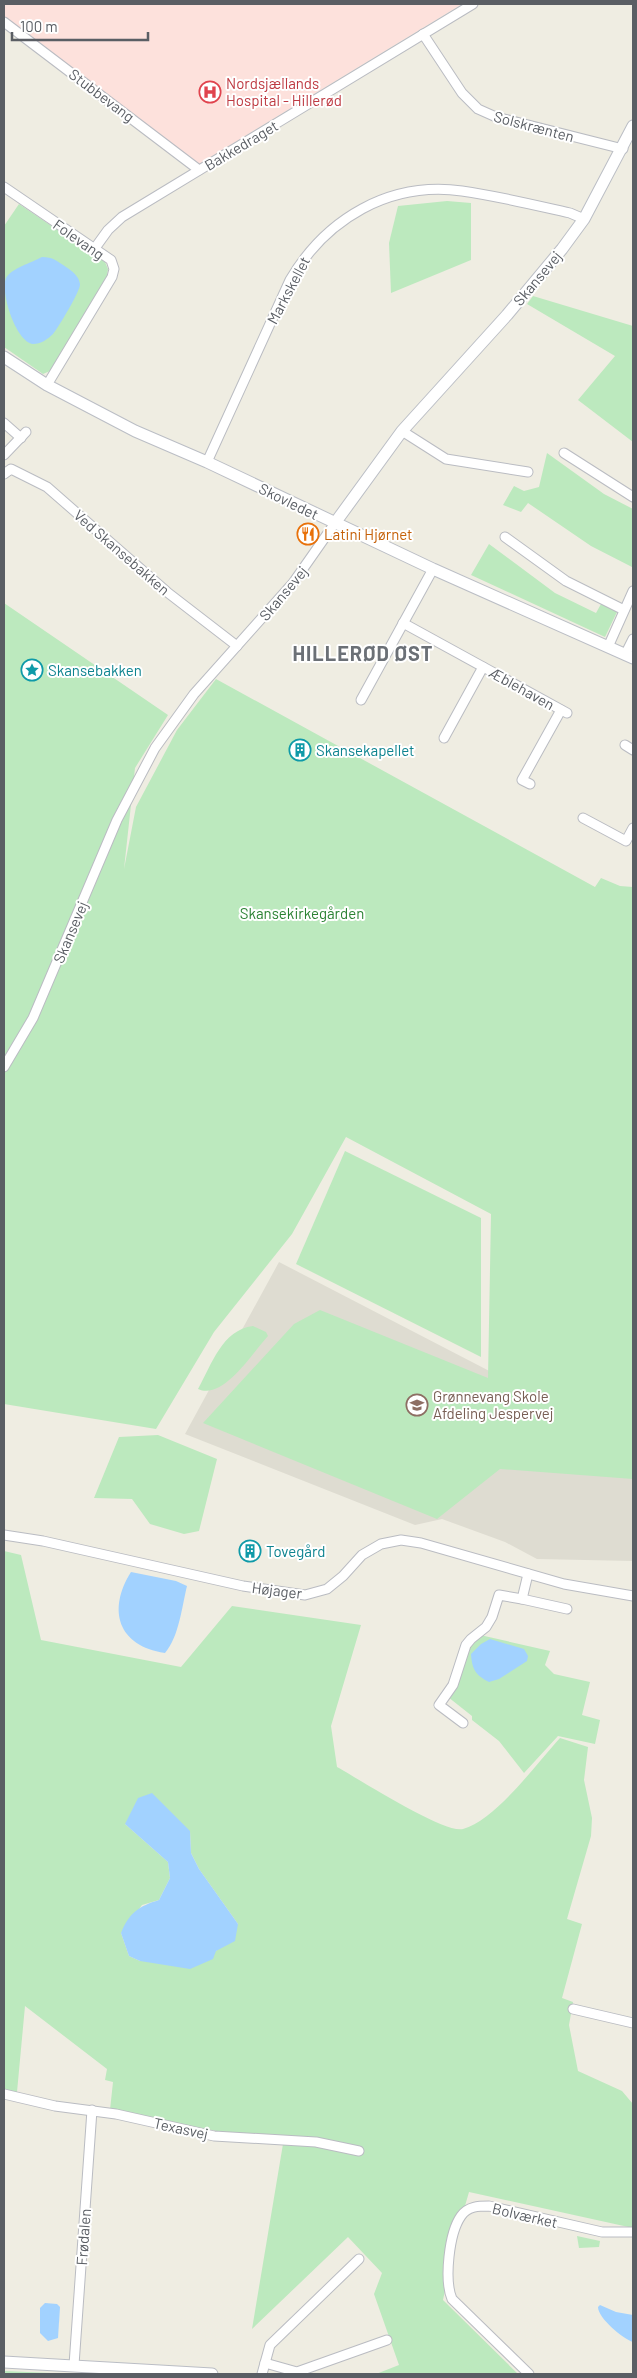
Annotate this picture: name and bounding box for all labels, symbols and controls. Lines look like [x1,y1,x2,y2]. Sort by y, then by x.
scale bar [12,10,149,42]
text: 100 m [20,17,58,35]
street label: Stubbevang [66,65,138,125]
place label: Nordsjællands Hospital - Hillerød [226,74,342,109]
hospital icon: Nordsjællands Hospital - Hillerød [198,80,222,104]
street label: Solskrænten [492,107,576,145]
street label: Bakkedraget [201,116,281,174]
street label: Folevang [50,215,108,263]
street label: Skansevej [509,247,565,309]
street label: Markskellet [263,253,313,327]
street label: Skovledet [256,479,322,523]
street label: Ved Skansebakken [70,505,174,599]
restaurant icon: Latini Hjørnet [296,522,320,546]
place label: Latini Hjørnet [324,525,413,543]
street label: Skansevej [255,562,311,624]
district label: HILLERØD ØST [292,641,434,665]
place icon: Skansebakken [20,658,44,682]
place label: Skansebakken [48,661,142,679]
street label: Æblehaven [486,663,558,713]
building icon: Skansekapellet [288,738,312,762]
place label: Skansekapellet [316,741,415,759]
street label: Skansevej [49,898,91,966]
park label: Skansekirkegården [240,904,364,922]
place label: Grønnevang Skole Afdeling Jespervej [433,1387,553,1422]
school or university icon: Grønnevang Skole Afdeling Jespervej [405,1393,429,1417]
building icon: Tovegård [238,1539,262,1563]
place label: Tovegård [266,1542,325,1560]
street label: Højager [251,1578,304,1602]
street label: Texasvej [152,2113,210,2143]
street label: Bolværket [491,2199,559,2231]
street label: Frødalen [72,2208,94,2266]

